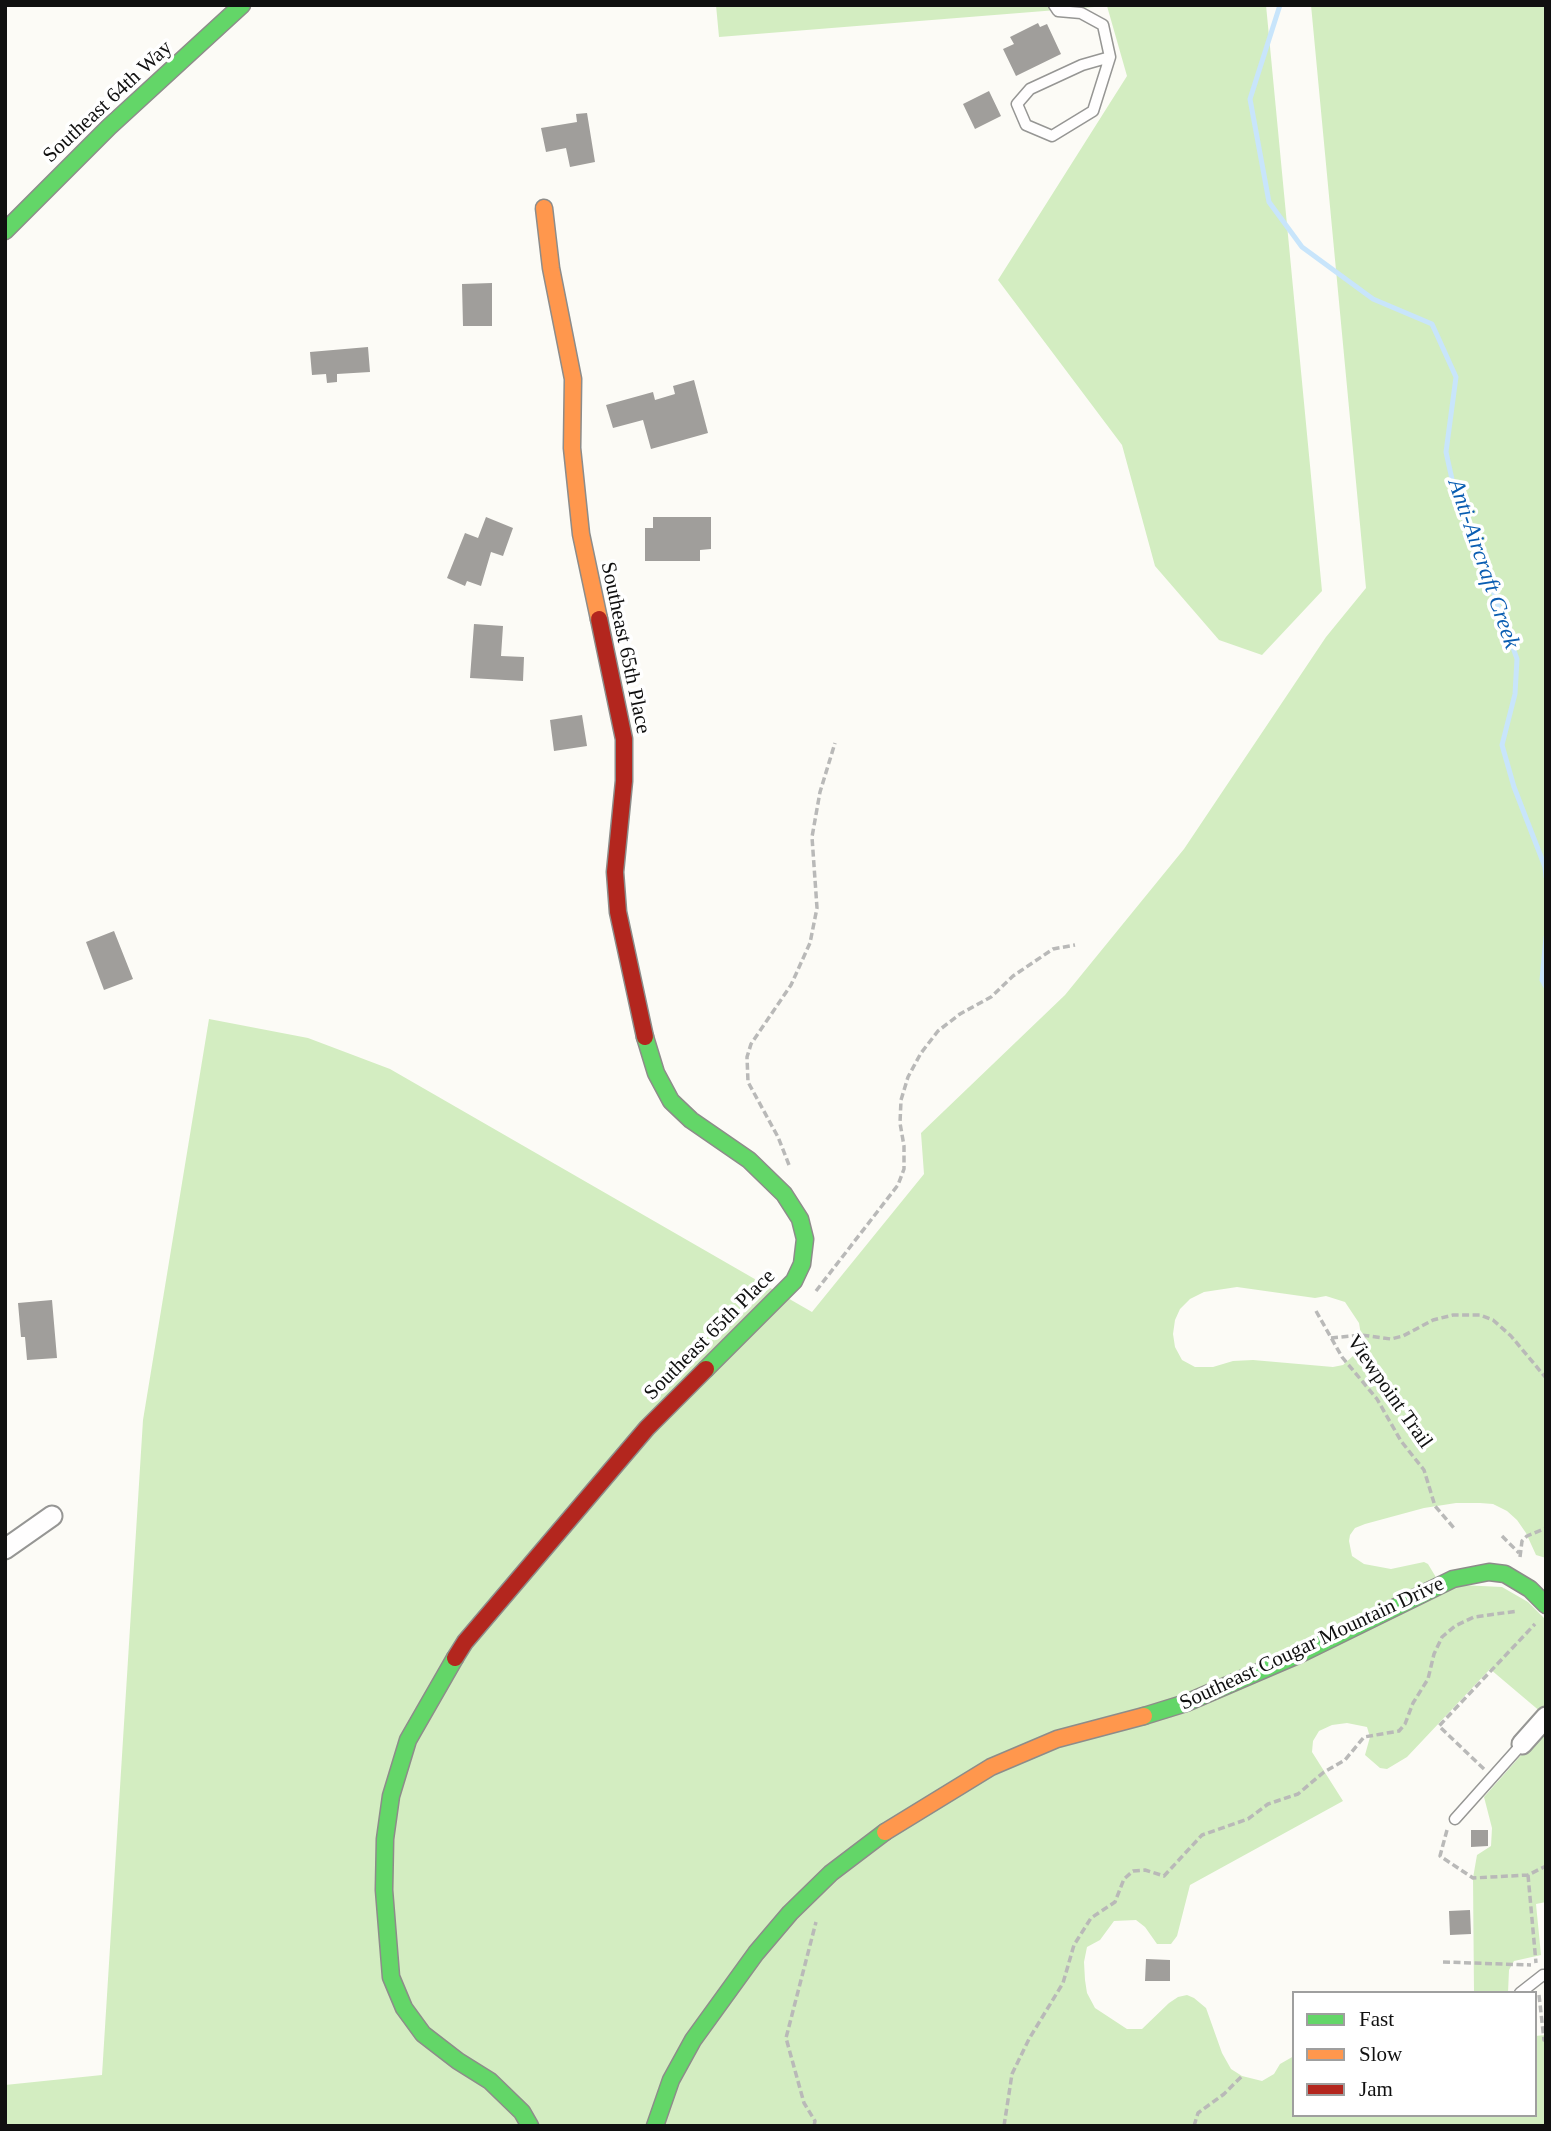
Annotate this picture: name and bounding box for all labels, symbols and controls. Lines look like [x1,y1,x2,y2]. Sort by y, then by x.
street label: Southeast 64th Way [38,36,178,168]
water label: Anti-Aircraft Creek [1441,475,1525,653]
street label: Southeast 65th Place [594,560,656,736]
street label: Southeast 65th Place [639,1264,781,1406]
street label: Viewpoint Trail [1341,1330,1437,1454]
street label: Southeast Cougar Mountain Drive [1176,1572,1448,1716]
legend [1292,1991,1537,2117]
text: Fast [1359,2007,1394,2031]
text: Slow [1359,2042,1402,2066]
text: Jam [1359,2077,1393,2101]

